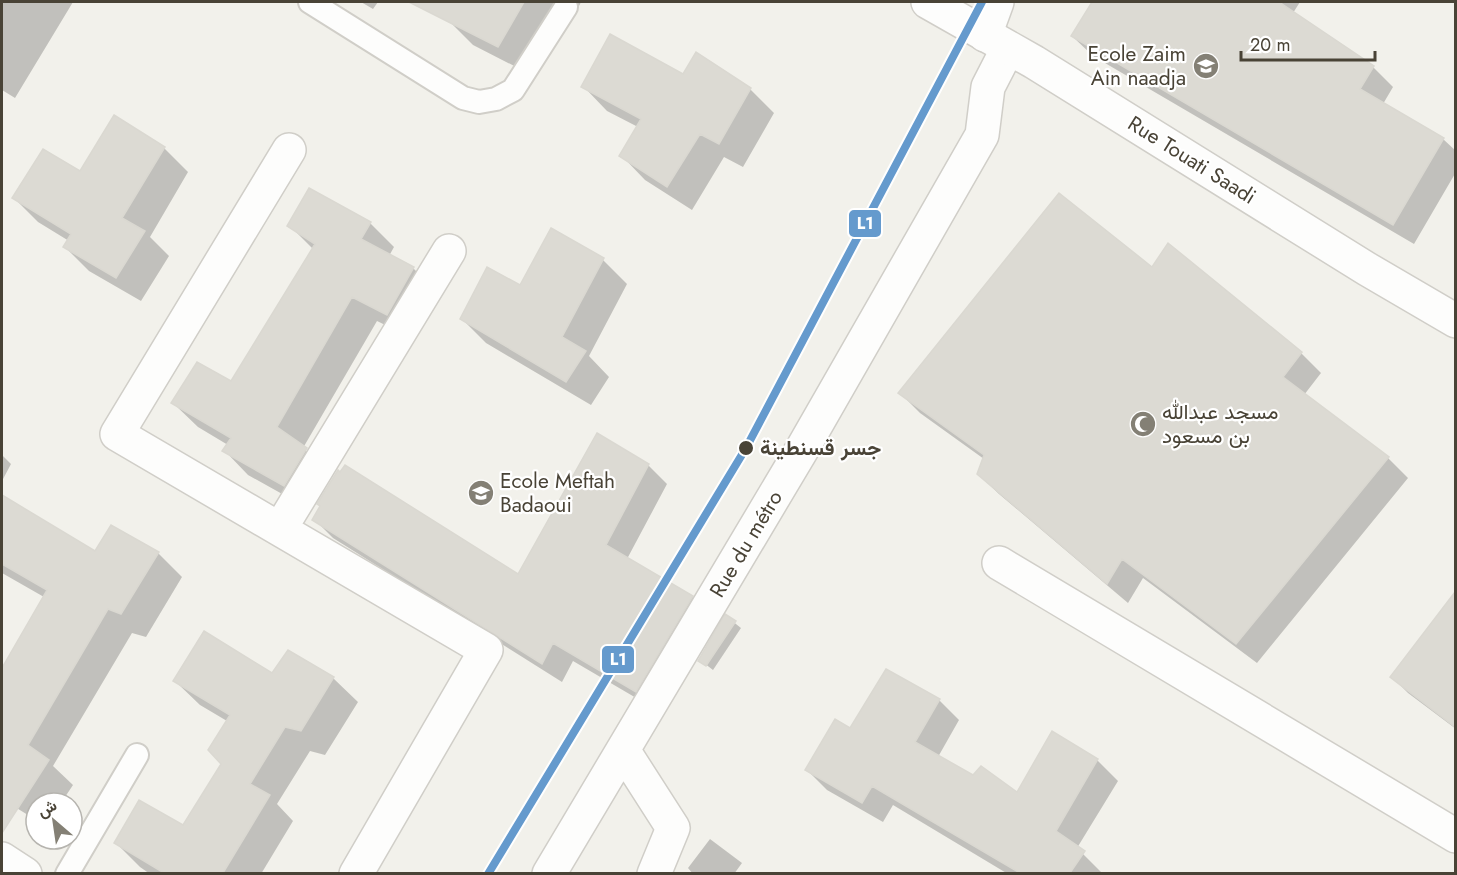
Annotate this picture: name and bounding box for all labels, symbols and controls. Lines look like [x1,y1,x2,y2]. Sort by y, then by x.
scale bar [1241,24,1374,62]
text: 20 m [1250,32,1290,58]
place label: Ecole Zaim Ain naadja [1088,39,1186,93]
school or university icon: Ecole Zaim Ain naadja [1191,51,1221,81]
street label: Rue Touati Saadi [1122,109,1262,211]
line badge: L1 [848,209,882,238]
text: L1 [857,212,873,235]
place label: مسجد عبدالله بن مسعود [1162,397,1279,451]
mosque icon: مسجد عبدالله بن مسعود [1128,409,1158,439]
place label: جسر قسنطينة [760,433,881,463]
marker: جسر قسنطينة [737,439,755,457]
place label: Ecole Meftah Badaoui [500,466,615,520]
school or university icon: Ecole Meftah Badaoui [466,478,496,508]
street label: Rue du métro [702,485,790,603]
line badge: L1 [601,645,635,674]
text: L1 [610,648,626,671]
north arrow [24,791,84,851]
text: ش [33,794,61,823]

